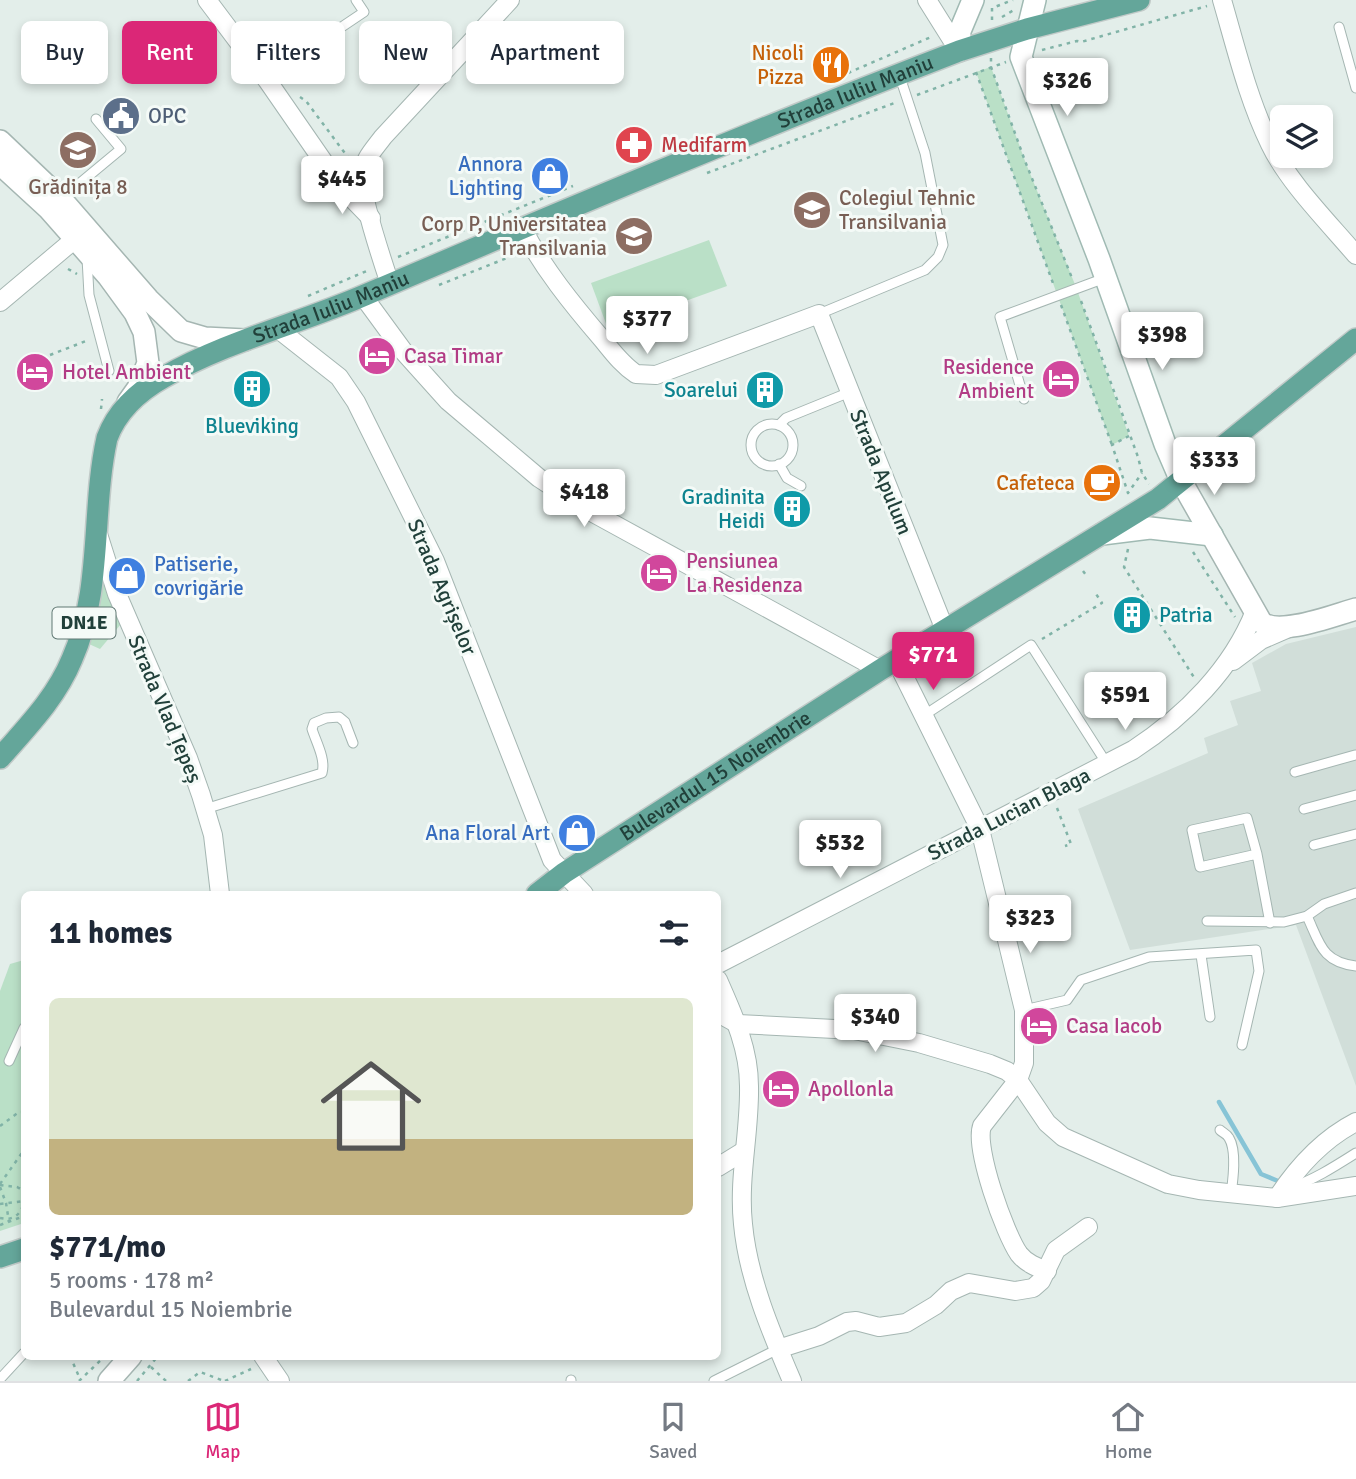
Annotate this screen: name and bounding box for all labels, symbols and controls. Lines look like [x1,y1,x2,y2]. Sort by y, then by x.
chip: Buy [21,21,108,84]
chip: Rent [122,21,217,84]
chip: Filters [231,21,345,84]
chip: New [359,21,452,84]
chip: Apartment [466,21,624,84]
place label: Nicoli Pizza [752,40,804,90]
restaurant icon: Nicoli Pizza [810,44,852,86]
street label: Strada Iuliu Maniu [774,49,937,134]
pin: $326 [1026,58,1108,118]
text: $326 [1042,66,1092,95]
public building icon: OPC [100,95,142,137]
place label: OPC [148,103,186,129]
map controls [1270,105,1333,168]
button: layers [1270,105,1333,168]
pharmacy icon: Medifarm [613,124,655,166]
school or university icon: Grădinița 8 [57,129,99,171]
place label: Medifarm [661,132,747,158]
place label: Annora Lighting [448,151,523,201]
shop icon: Annora Lighting [529,155,571,197]
pin: $445 [301,156,383,216]
text: $445 [317,164,367,193]
place label: Grădinița 8 [28,174,128,200]
place label: Colegiul Tehnic Transilvania [839,185,976,235]
school or university icon: Colegiul Tehnic Transilvania [791,189,833,231]
place label: Corp P, Universitatea Transilvania [421,211,607,261]
school or university icon: Corp P, Universitatea Transilvania [613,215,655,257]
street label: Strada Iuliu Maniu [249,265,413,349]
pin: $377 [606,296,688,356]
text: $377 [622,304,672,333]
pin: $398 [1121,312,1203,372]
text: $398 [1137,320,1187,349]
hotel icon: Casa Timar [356,335,398,377]
place label: Casa Timar [404,343,503,369]
hotel icon: Hotel Ambient [14,351,56,393]
place label: Residence Ambient [943,354,1034,404]
hotel icon: Residence Ambient [1040,358,1082,400]
place label: Hotel Ambient [62,359,191,385]
building icon: Blueviking [231,368,273,410]
building icon: Soarelui [744,369,786,411]
place label: Soarelui [664,377,738,403]
street label: Strada Apulum [844,405,918,539]
place label: Blueviking [205,413,299,439]
pin: $333 [1173,438,1255,497]
text: $333 [1189,445,1239,474]
cafe icon: Cafeteca [1081,462,1123,504]
pin: $418 [543,470,625,529]
place label: Cafeteca [996,470,1075,496]
text: $418 [559,477,609,506]
place label: Gradinita Heidi [682,484,765,534]
building icon: Gradinita Heidi [771,488,813,530]
street label: Strada Agrișelor [402,515,482,659]
place label: Pensiunea La Residenza [686,548,803,598]
place label: Patiserie, covrigărie [154,551,244,601]
hotel icon: Pensiunea La Residenza [638,552,680,594]
shop icon: Patiserie, covrigărie [106,555,148,597]
building icon: Patria [1111,594,1153,636]
place label: Patria [1159,602,1213,628]
road number: DN1E [52,608,116,638]
street label: Strada Vlad Țepeș [122,631,208,787]
pin: $771 [892,632,974,692]
text: $771 [908,640,958,669]
pin: $591 [1084,672,1166,732]
text: $591 [1100,680,1150,709]
street label: Bulevardul 15 Noiembrie [615,705,816,847]
street label: Strada Lucian Blaga [923,762,1095,866]
shop icon: Ana Floral Art [556,812,598,854]
place label: Ana Floral Art [425,820,550,846]
pin: $532 [799,820,881,880]
text: $532 [815,828,865,857]
pin: $323 [989,895,1071,955]
text: $323 [1005,903,1055,932]
icon: filters [655,914,693,952]
text: 11 homes [49,915,172,952]
pin: $340 [834,995,916,1054]
text: $340 [850,1002,900,1031]
hotel icon: Casa Iacob [1018,1005,1060,1047]
place label: Casa Iacob [1066,1013,1162,1039]
icon: home [308,1043,434,1169]
hotel icon: Apollonla [760,1068,802,1110]
place label: Apollonla [808,1076,894,1102]
text: $771/mo [49,1229,166,1266]
text: 5 rooms · 178 m² [49,1266,214,1295]
text: Bulevardul 15 Noiembrie [49,1295,292,1324]
tab: Map [204,1398,242,1464]
tab: Saved [649,1398,697,1464]
tab: Home [1105,1398,1152,1464]

